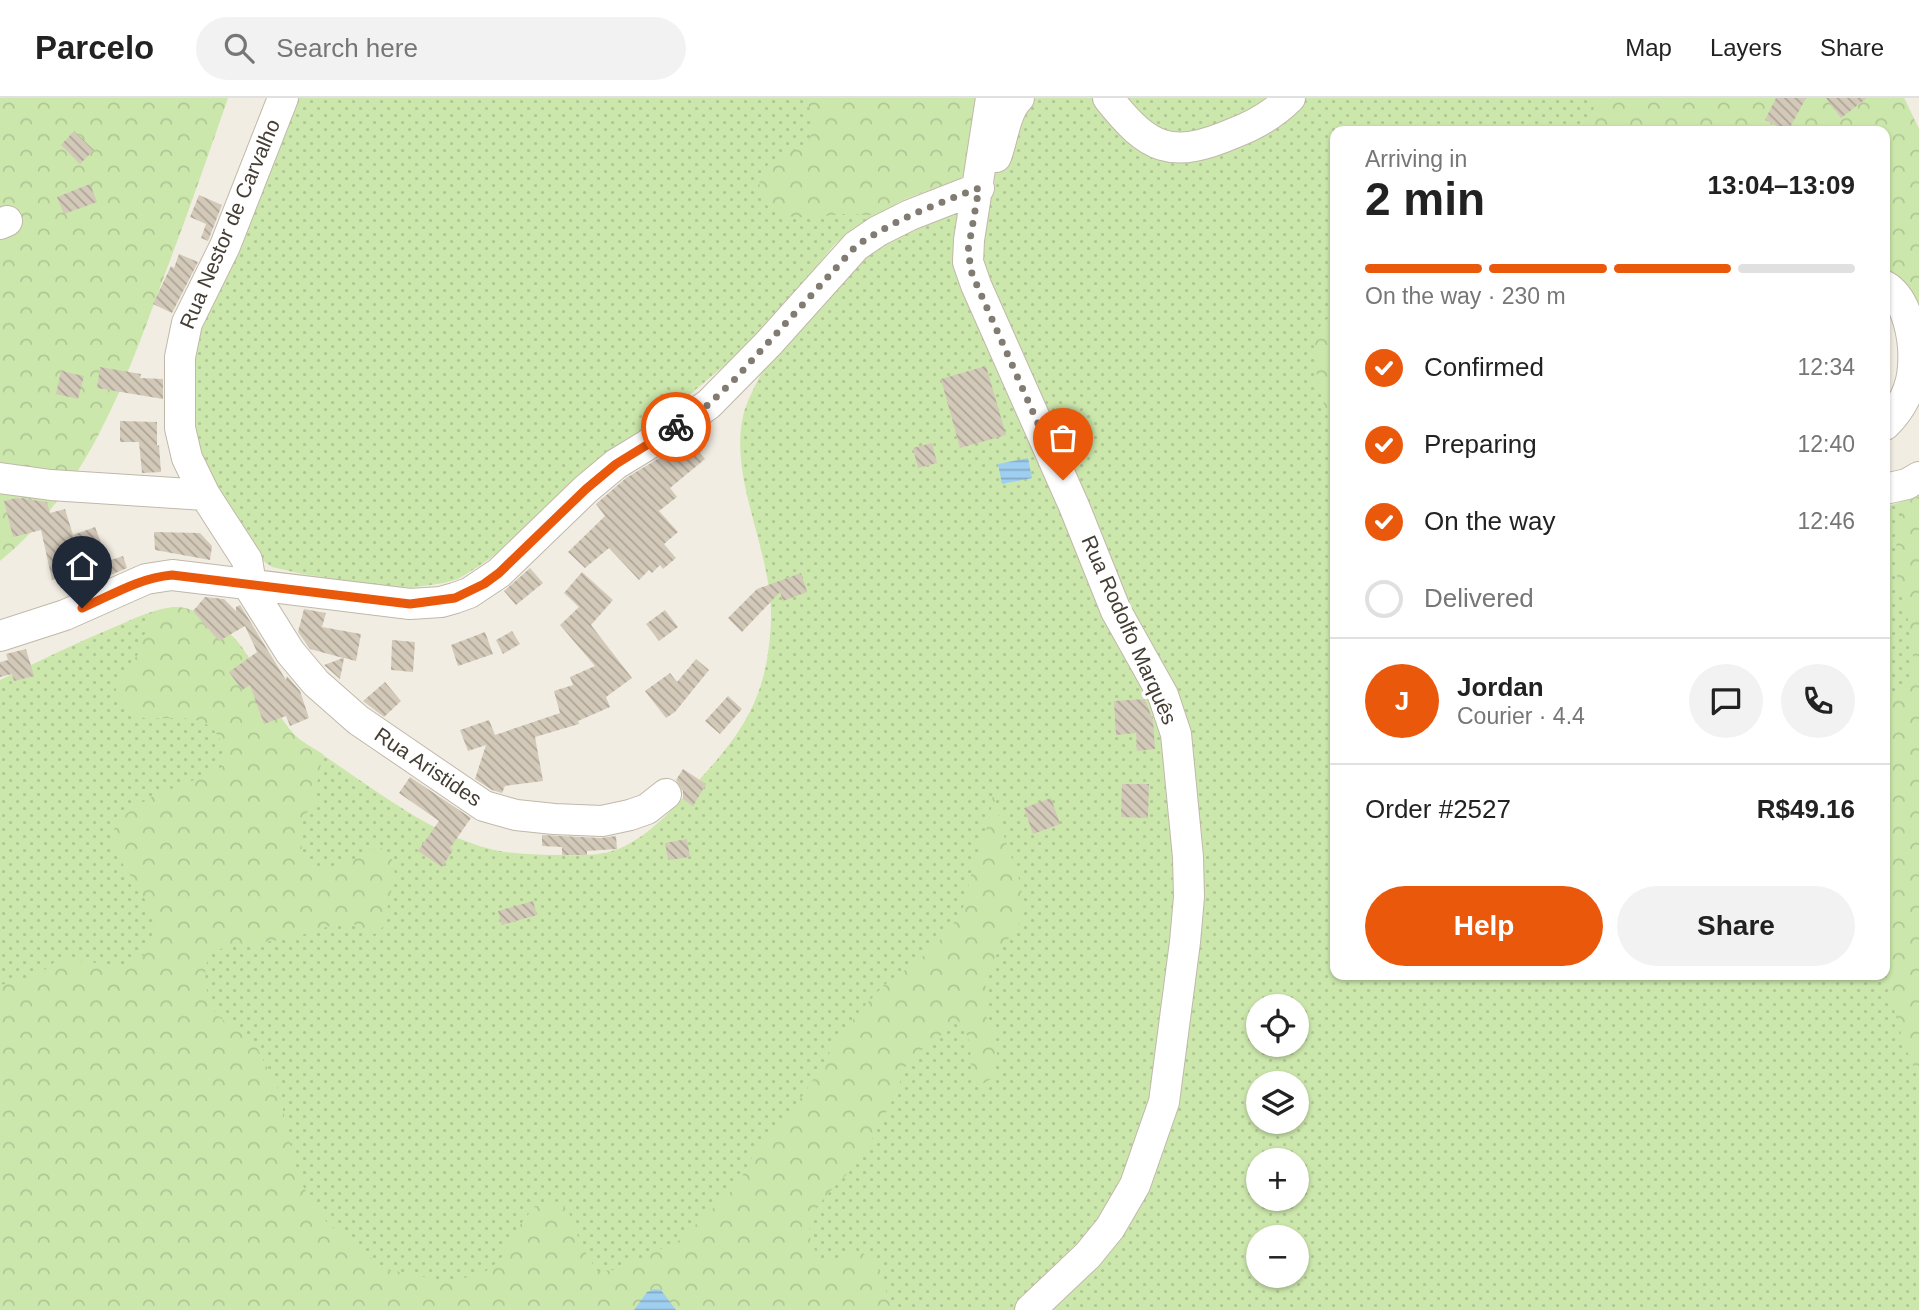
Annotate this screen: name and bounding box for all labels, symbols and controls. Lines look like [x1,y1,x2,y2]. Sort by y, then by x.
search box [196,17,686,80]
text: Parcelo [35,29,154,66]
icon: search [220,29,258,67]
text: Search here [276,33,418,63]
text: Map [1625,34,1672,61]
text: Layers [1710,34,1782,61]
text: Share [1820,34,1884,61]
street label: Rua Nestor de Carvalho [175,116,284,332]
text: Arriving in [1365,146,1467,172]
text: 13:04–13:09 [1708,170,1855,200]
text: 2 min [1365,173,1485,225]
text: On the way · 230 m [1365,283,1566,309]
icon: check [1365,349,1403,387]
text: Confirmed [1424,352,1544,382]
text: 12:34 [1797,354,1855,380]
courier [641,392,711,462]
icon: bike [657,408,695,446]
pin [1033,408,1093,480]
icon: bag [1044,419,1082,457]
icon: check [1365,426,1403,464]
text: Preparing [1424,429,1537,459]
text: 12:40 [1797,431,1855,457]
icon: check [1365,503,1403,541]
text: On the way [1424,506,1556,536]
text: 12:46 [1797,508,1855,534]
street label: Rua Rodolfo Marquês [1077,532,1182,728]
pin [52,536,112,608]
icon: home [63,547,101,585]
text: Delivered [1424,583,1534,613]
button: chat [1689,664,1763,738]
button: phone [1781,664,1855,738]
text: Jordan [1457,672,1544,702]
text: J [1395,686,1409,716]
text: Courier · 4.4 [1457,703,1585,729]
street label: Rua Aristides [371,722,486,811]
text: Order #2527 [1365,794,1511,824]
text: R$49.16 [1757,794,1855,824]
button: Help [1365,886,1603,966]
button: Share [1617,886,1855,966]
map controls [1246,994,1309,1288]
button: locate [1246,994,1309,1057]
button: layers [1246,1071,1309,1134]
button: + [1246,1148,1309,1211]
button: − [1246,1225,1309,1288]

